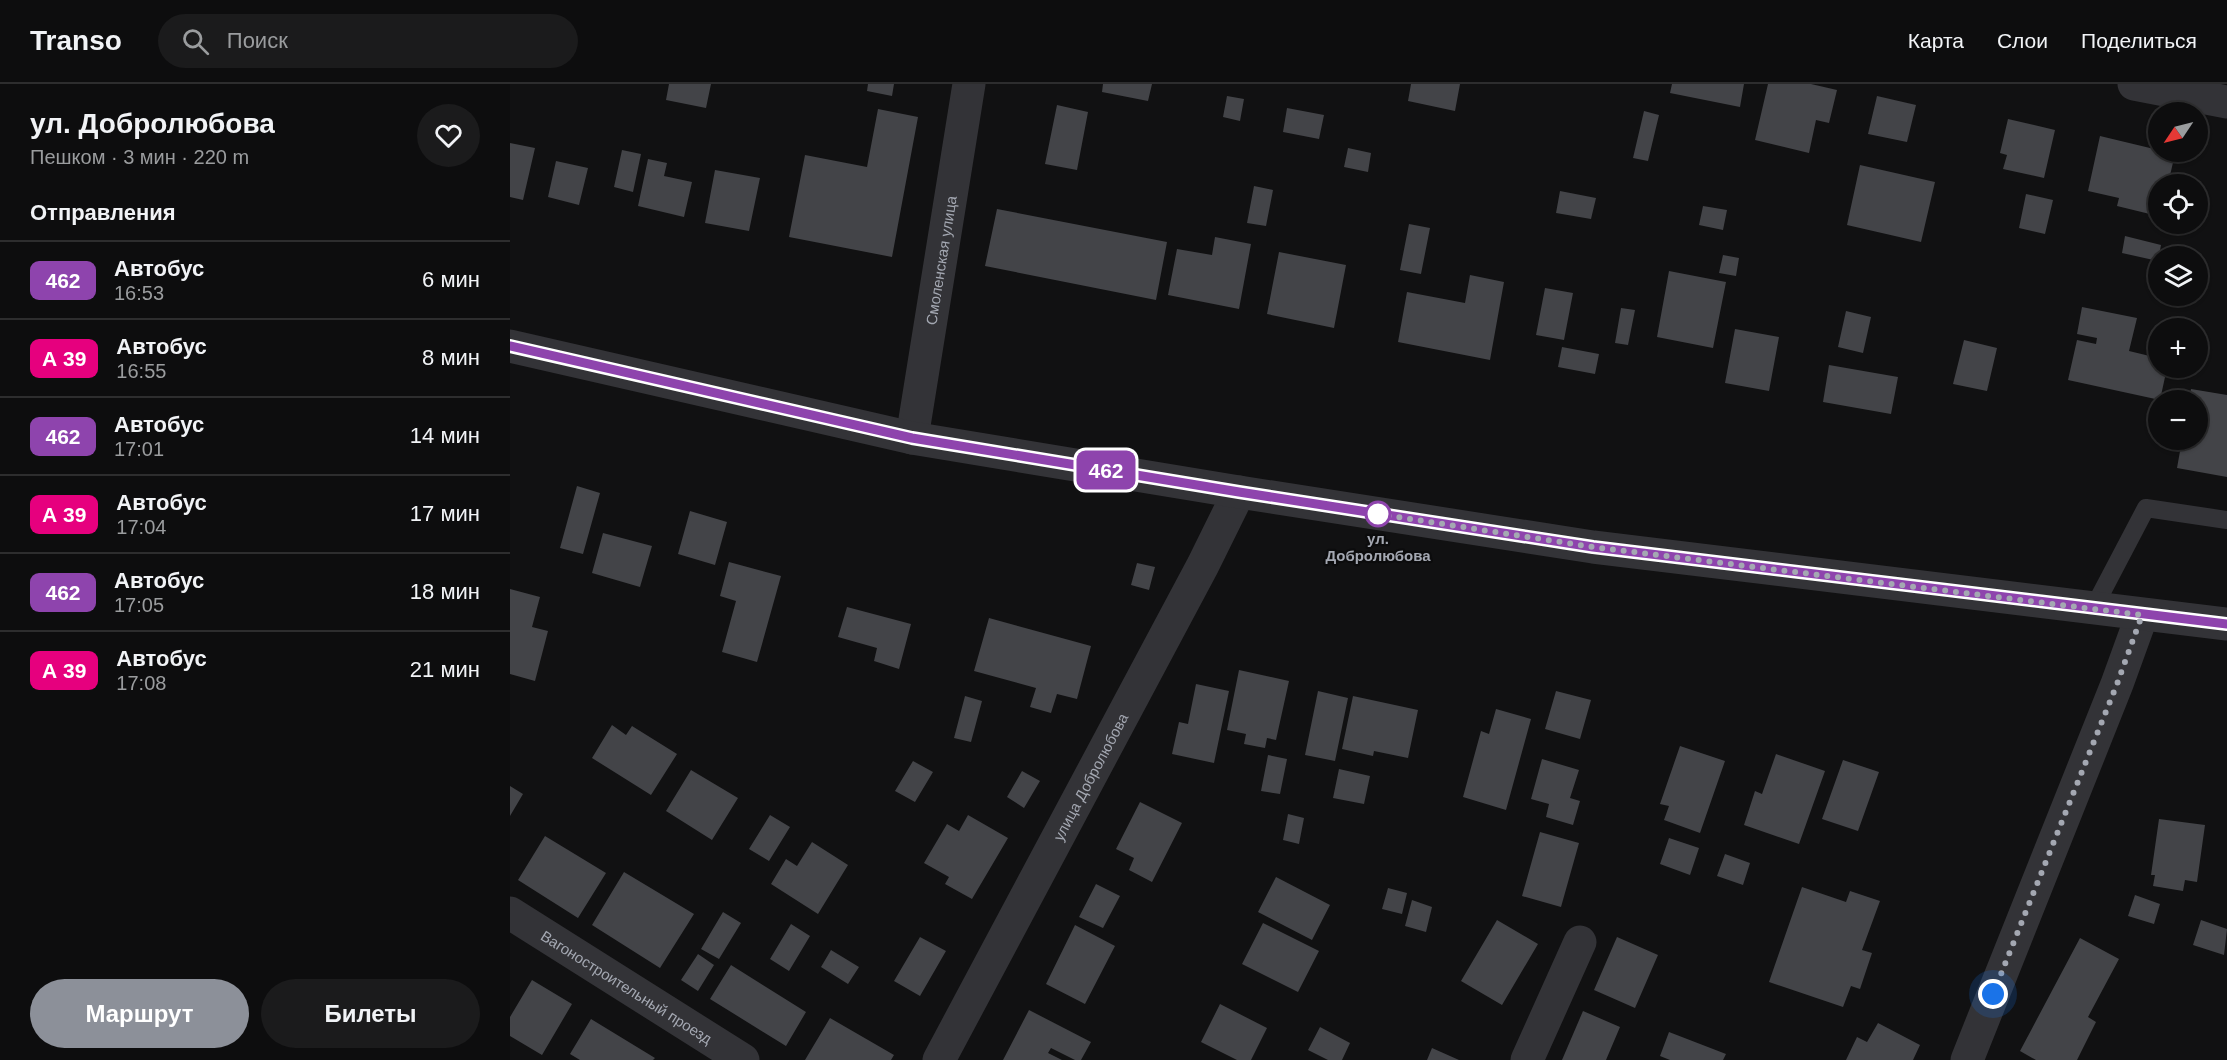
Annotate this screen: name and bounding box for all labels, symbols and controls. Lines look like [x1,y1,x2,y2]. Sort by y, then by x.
search box [158,14,578,68]
text: Transo [30,25,122,56]
icon: search [179,25,212,58]
text: Поиск [227,28,288,53]
text: Карта [1908,29,1964,52]
text: Слои [1997,29,2048,52]
text: Поделиться [2081,29,2197,52]
north arrow [2148,102,2208,162]
map controls [2148,102,2208,450]
button: heart [417,104,480,167]
text: ул. Добролюбова [30,108,275,139]
text: Пешком · 3 мин · 220 m [30,146,249,168]
button: locate [2148,174,2208,234]
street label: Смоленская улица [922,194,960,326]
text: Отправления [30,200,176,225]
button: layers [2148,246,2208,306]
text: Автобус [114,256,204,281]
text: 6 мин [422,267,480,292]
text: 462 [45,269,81,292]
text: 16:53 [114,282,164,304]
button: + [2148,318,2208,378]
text: Автобус [116,334,207,359]
text: 8 мин [422,345,480,370]
text: А 39 [42,347,86,370]
text: 16:55 [116,360,166,382]
button: − [2148,390,2208,450]
text: Автобус [114,412,204,437]
text: 14 мин [410,423,480,448]
text: 462 [45,425,81,448]
text: 17:01 [114,438,164,460]
line badge: 462 [1072,450,1140,490]
text: 462 [1088,459,1124,482]
text: Автобус [116,490,207,515]
text: 17 мин [410,501,480,526]
marker: ул. Добролюбова [1365,501,1391,527]
text: А 39 [42,503,86,526]
text: 17:04 [116,516,166,538]
place label: ул. Добролюбова [1325,530,1431,564]
text: Автобус [114,568,204,593]
text: 18 мин [410,579,480,604]
text: 462 [45,581,81,604]
text: 17:05 [114,594,164,616]
text: Автобус [116,646,207,671]
text: 21 мин [410,657,480,682]
text: А 39 [42,659,86,682]
text: 17:08 [116,672,166,694]
street label: улица Добролюбова [1049,709,1131,843]
street label: Вагоностроительный проезд [538,926,716,1047]
button: Маршрут [30,979,249,1048]
button: Билеты [261,979,480,1048]
your location [1978,979,2008,1009]

